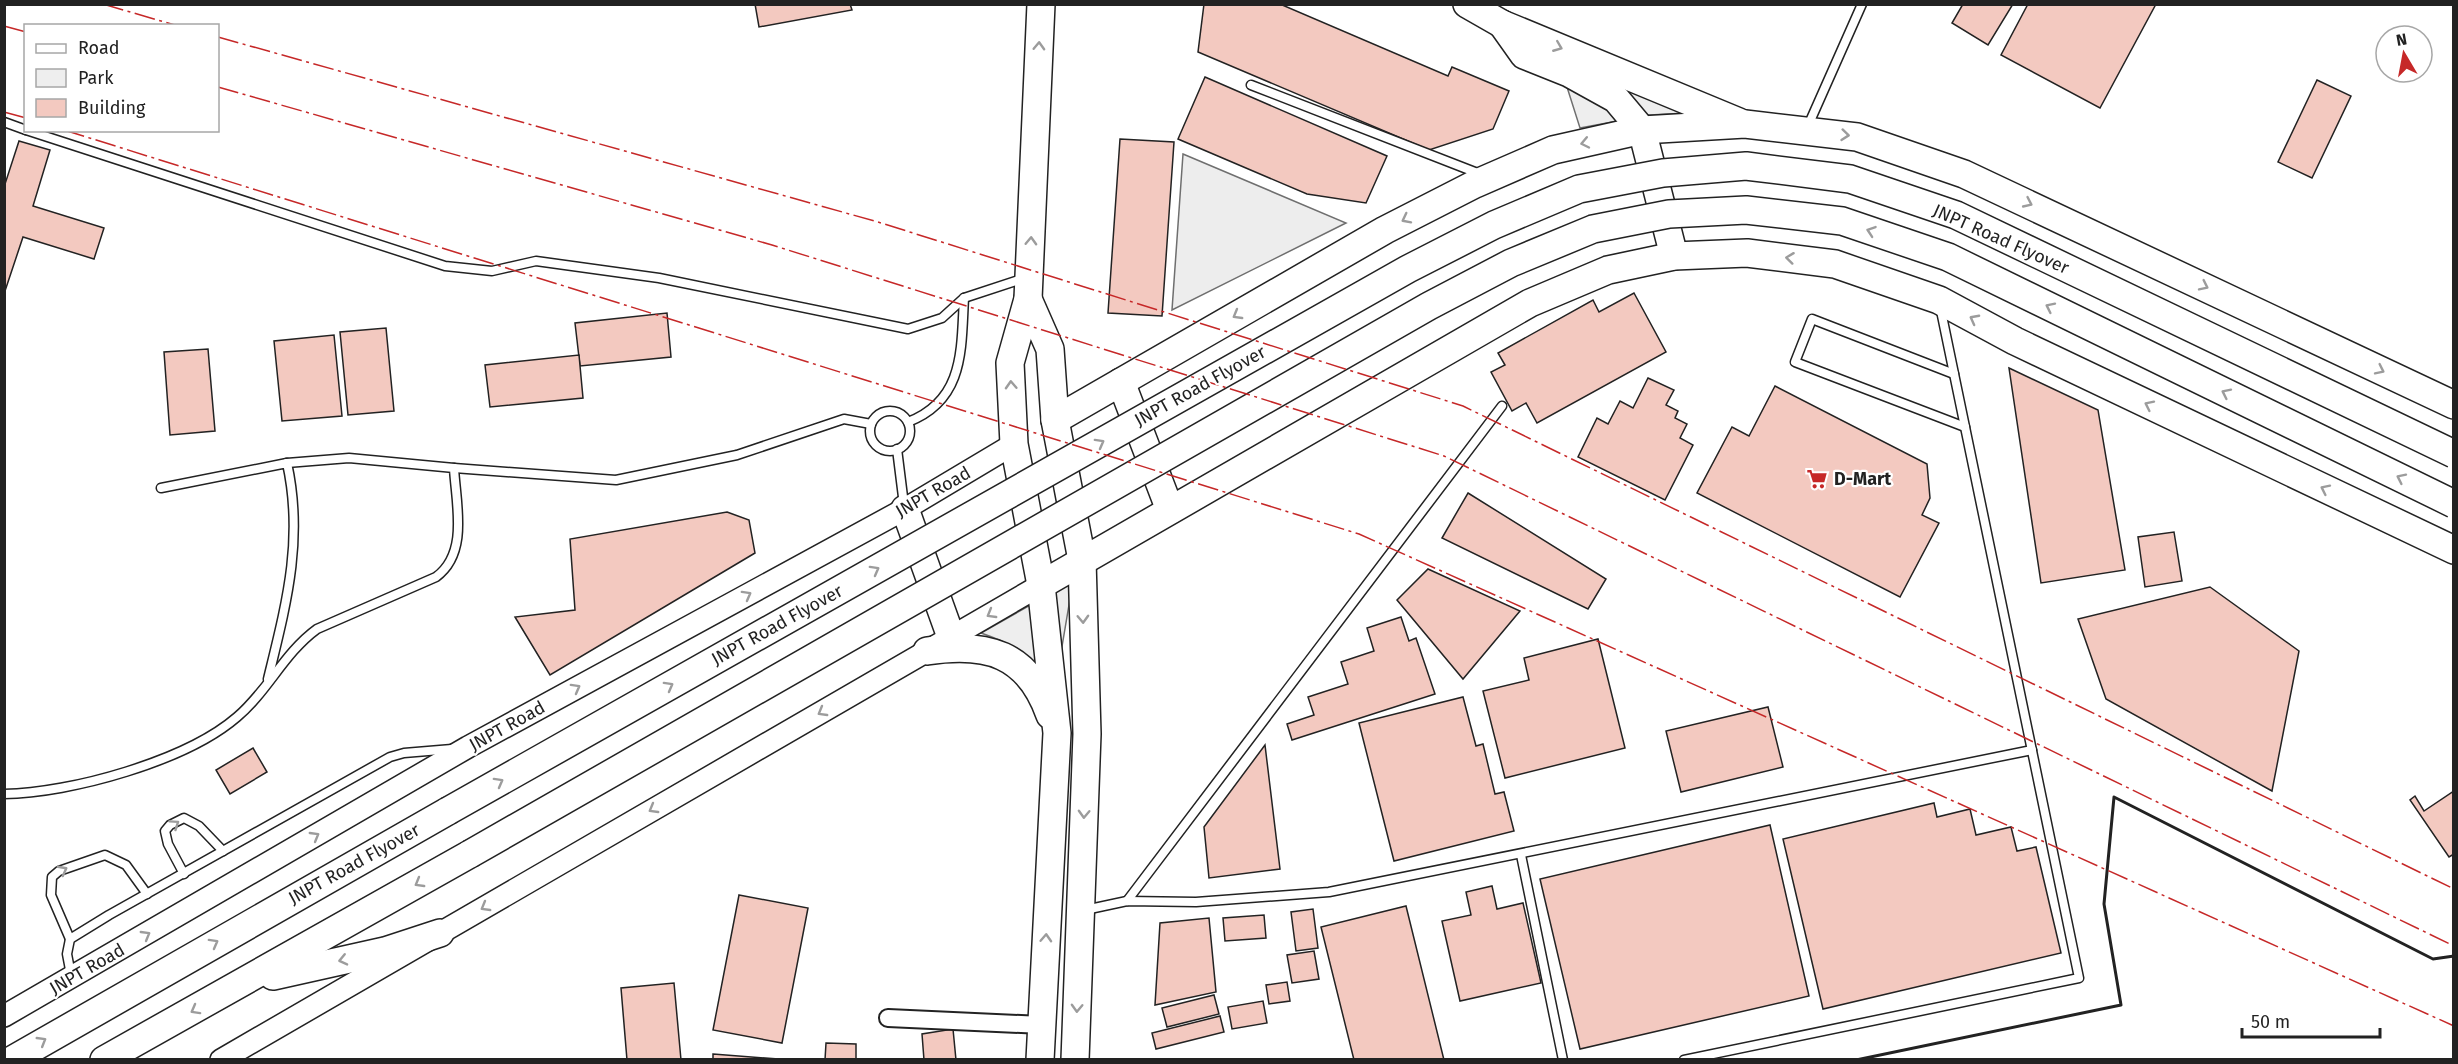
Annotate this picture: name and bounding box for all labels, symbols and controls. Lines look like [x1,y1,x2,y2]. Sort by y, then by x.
legend [24,24,219,132]
north arrow [2374,24,2434,84]
text: N [2395,29,2408,50]
text: Road [78,37,120,59]
one-way arrow [1552,40,1563,52]
one-way arrow [1033,41,1046,50]
text: Park [78,67,114,89]
text: Building [78,97,146,119]
one-way arrow [1841,128,1850,141]
one-way arrow [1580,136,1590,149]
one-way arrow [2021,195,2032,207]
street label: JNPT Road Flyover [1930,199,2073,279]
one-way arrow [1402,212,1413,223]
one-way arrow [1866,226,1877,238]
one-way arrow [1024,236,1037,245]
one-way arrow [1786,253,1795,265]
one-way arrow [2197,279,2208,290]
one-way arrow [2046,303,2057,314]
one-way arrow [1233,308,1243,320]
one-way arrow [1970,315,1980,326]
street label: JNPT Road Flyover [1131,341,1270,431]
one-way arrow [2373,363,2384,375]
one-way arrow [1005,381,1018,390]
one-way arrow [2221,388,2232,400]
one-way arrow [2145,400,2156,412]
one-way arrow [1094,438,1104,450]
street label: JNPT Road [891,462,975,522]
supermarket icon: D-Mart [1805,467,1829,491]
place label: D-Mart [1834,468,1892,490]
one-way arrow [2396,474,2407,485]
one-way arrow [2320,484,2331,496]
one-way arrow [869,565,879,577]
street label: JNPT Road Flyover [708,580,847,670]
one-way arrow [741,591,751,602]
one-way arrow [987,607,997,618]
one-way arrow [1077,614,1090,623]
one-way arrow [663,682,673,693]
one-way arrow [570,684,580,695]
street label: JNPT Road [465,696,549,756]
one-way arrow [818,705,828,716]
one-way arrow [493,778,503,789]
one-way arrow [649,802,659,814]
one-way arrow [1077,809,1090,818]
street label: JNPT Road Flyover [285,819,424,909]
one-way arrow [168,821,179,832]
one-way arrow [309,832,319,844]
one-way arrow [57,866,68,878]
one-way arrow [415,876,425,887]
one-way arrow [481,900,491,911]
one-way arrow [140,930,151,942]
one-way arrow [1040,934,1053,943]
street label: JNPT Road [45,939,129,999]
one-way arrow [208,939,218,950]
one-way arrow [338,953,348,966]
scale bar [2242,1001,2380,1039]
one-way arrow [191,1003,201,1014]
one-way arrow [1070,1004,1083,1013]
text: 50 m [2251,1011,2290,1033]
one-way arrow [36,1037,46,1049]

